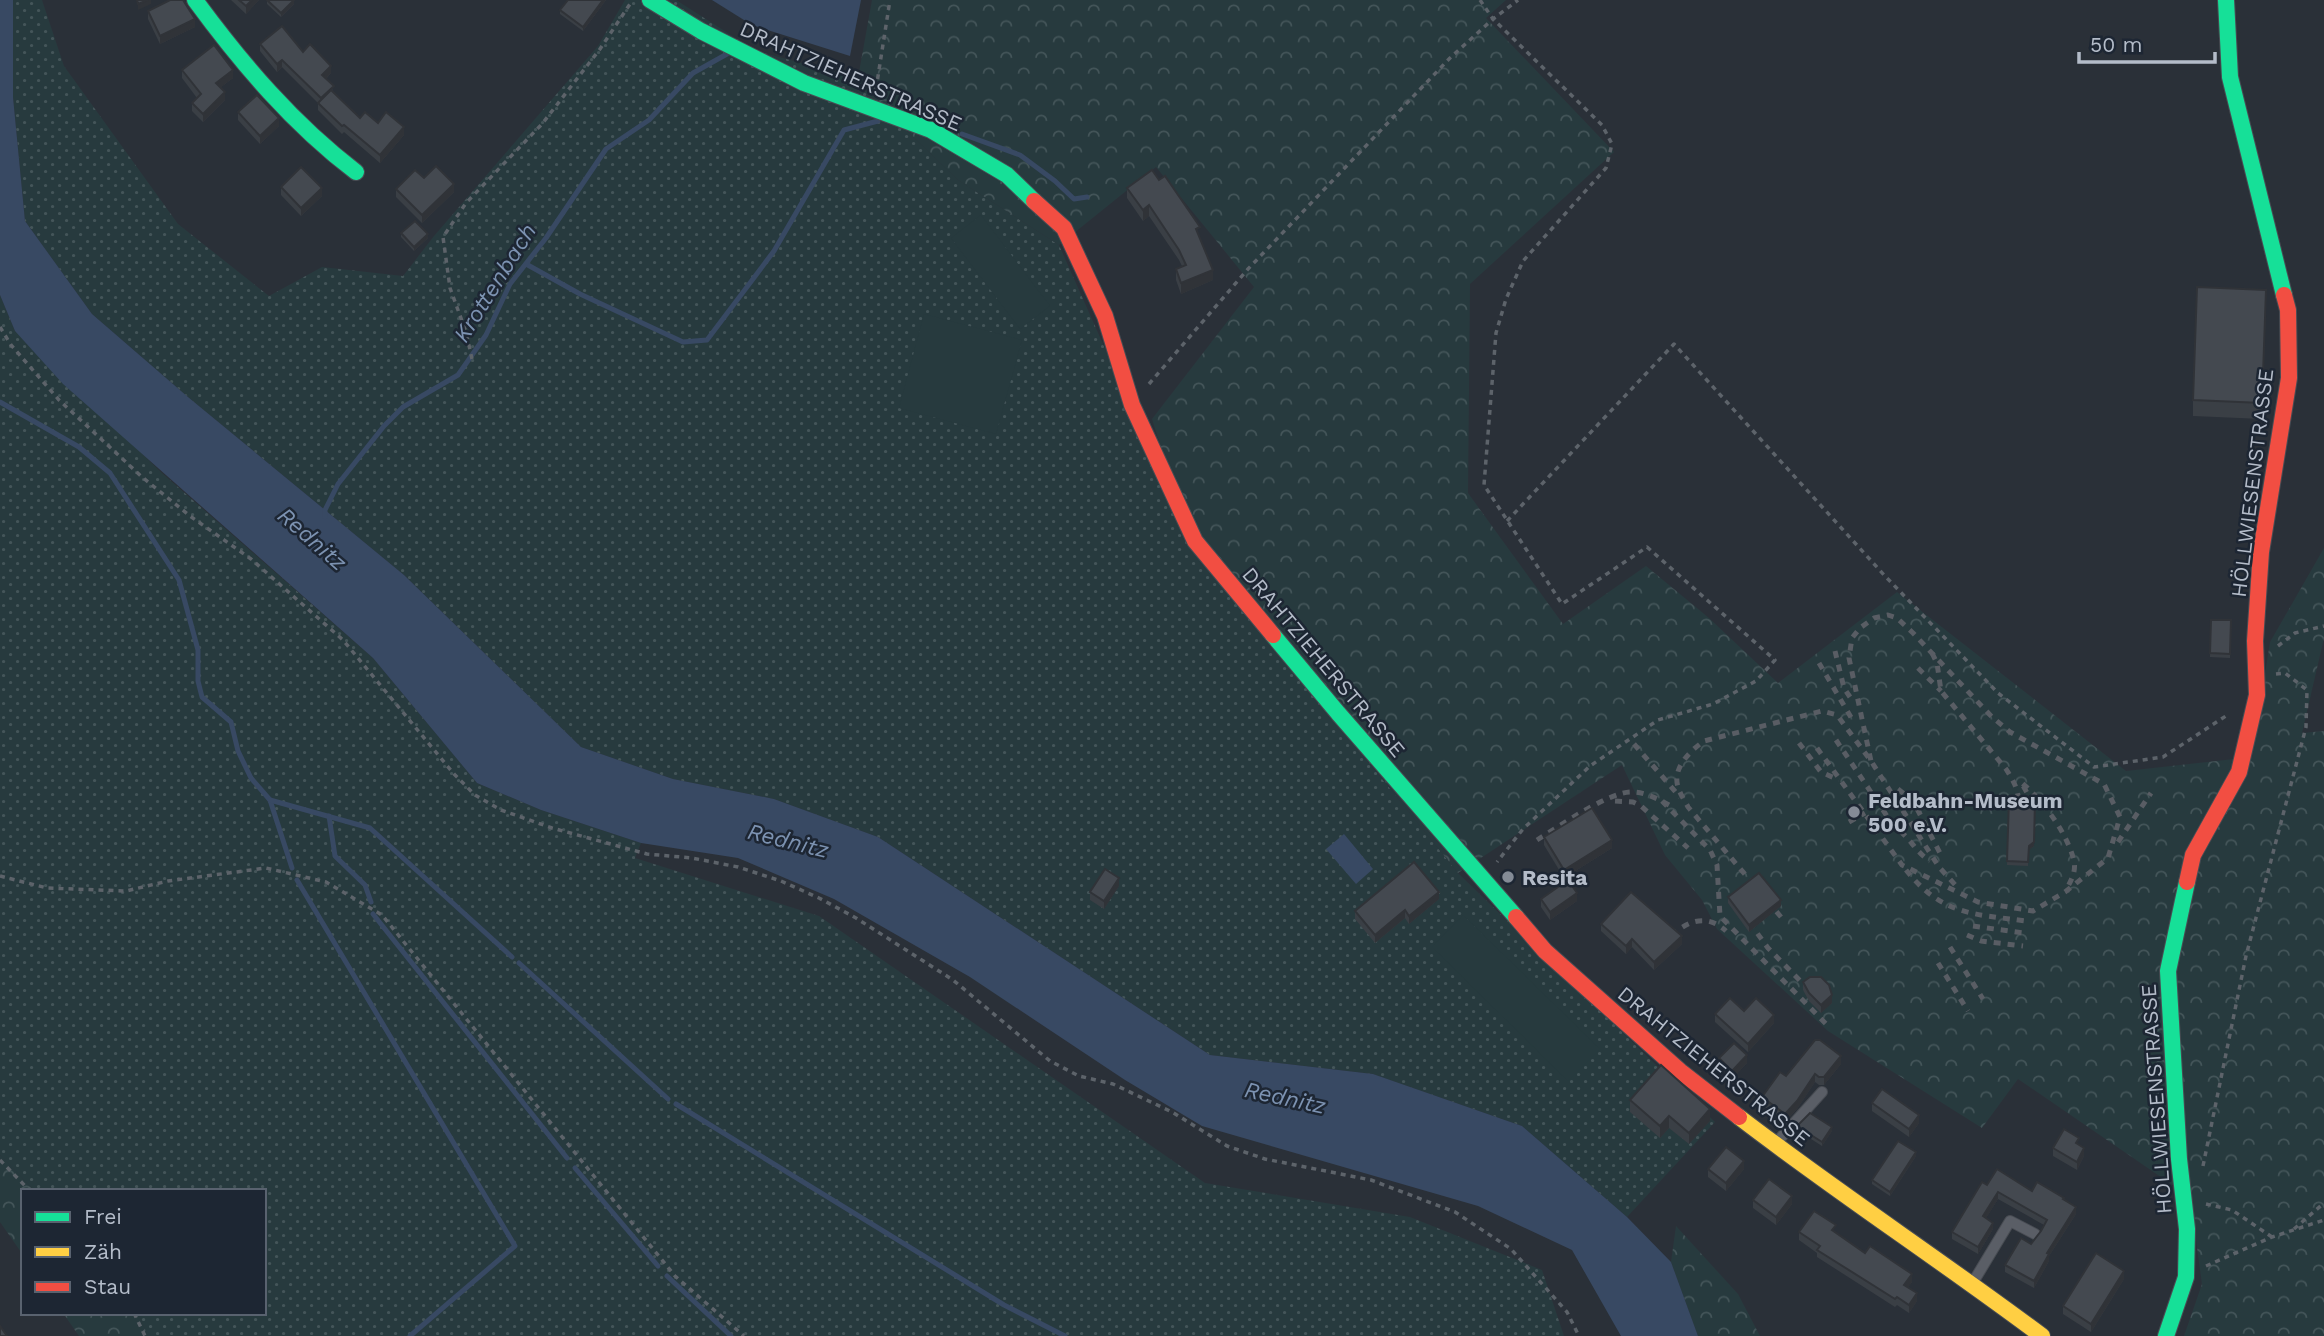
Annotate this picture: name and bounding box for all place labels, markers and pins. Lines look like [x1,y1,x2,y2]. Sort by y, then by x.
place label: Feldbahn-Museum 500 e.V. [1868,788,2062,837]
marker: Feldbahn-Museum 500 e.V. [1846,804,1862,820]
place label: Resita [1522,865,1588,890]
marker: Resita [1500,869,1516,885]

